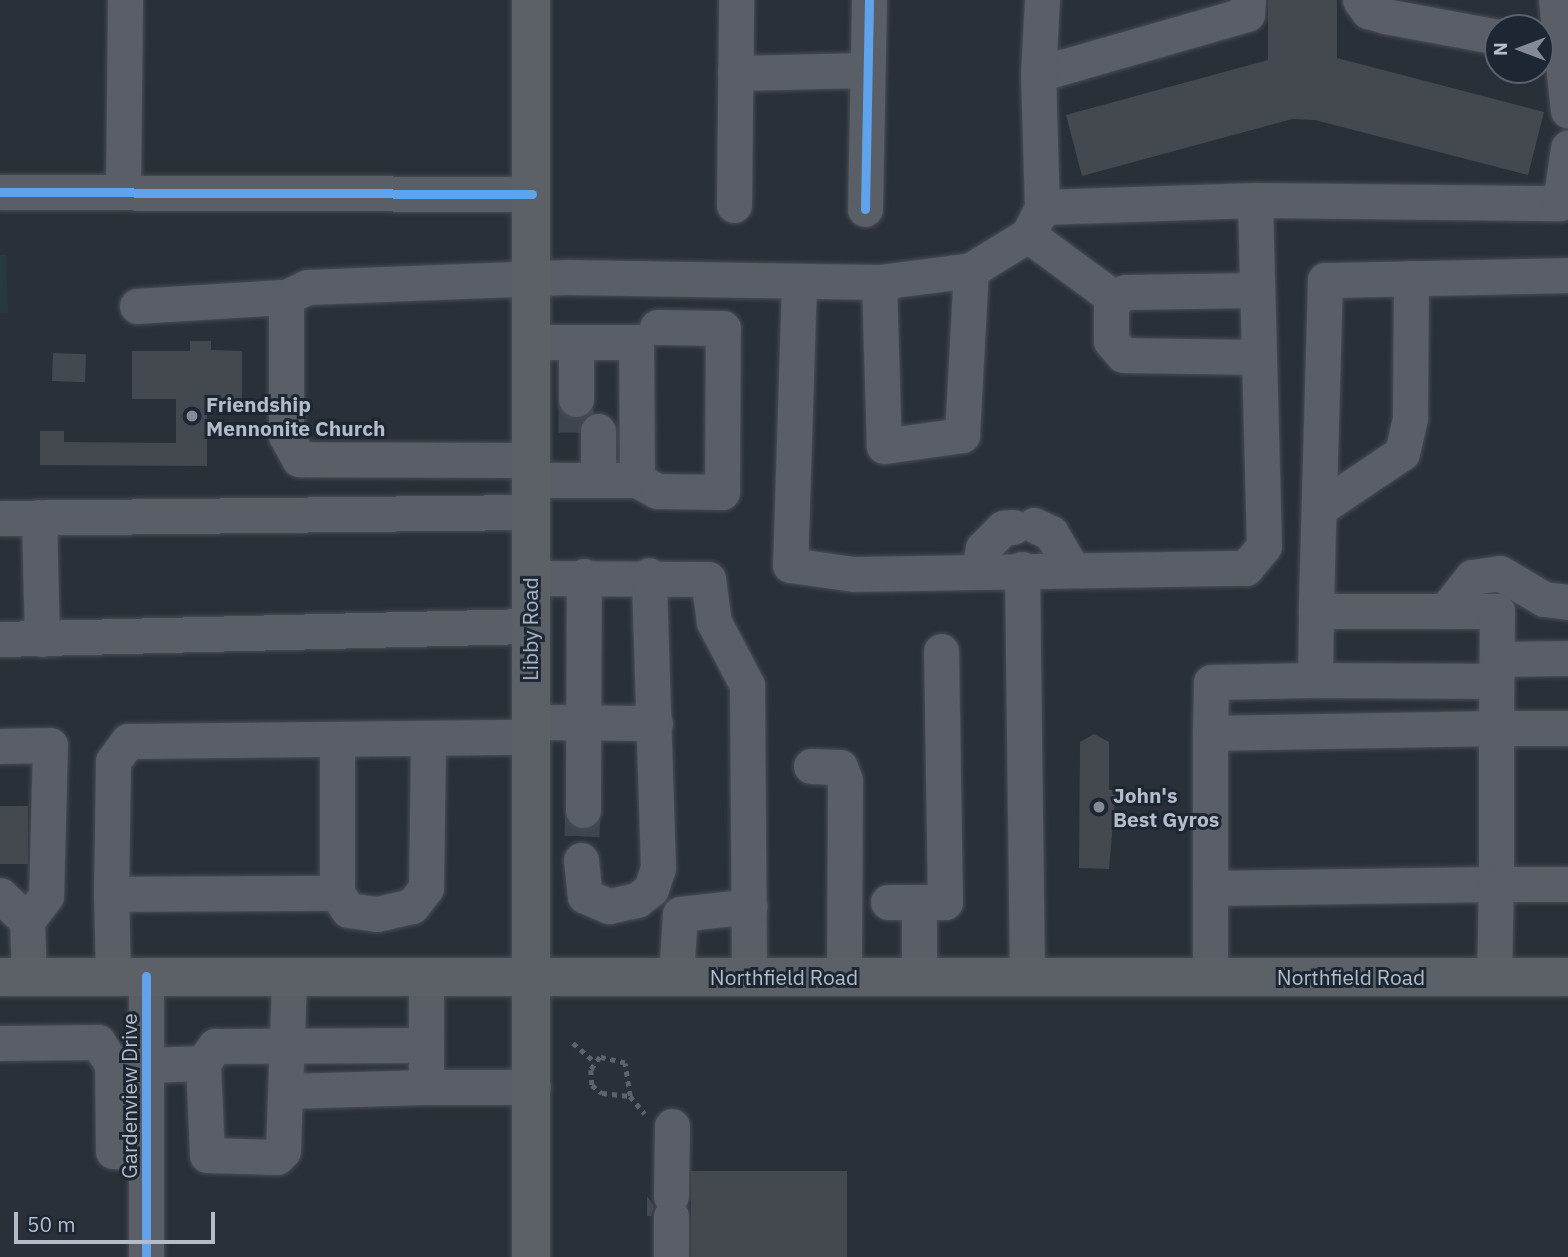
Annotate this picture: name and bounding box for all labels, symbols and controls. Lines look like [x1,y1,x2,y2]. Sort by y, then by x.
north arrow [1484,14,1554,84]
text: N [1488,42,1512,56]
place label: Friendship Mennonite Church [206,391,386,441]
marker: Friendship Mennonite Church [184,408,200,424]
street label: Libby Road [517,577,543,681]
place label: John's Best Gyros [1113,782,1219,832]
marker: John's Best Gyros [1091,799,1107,815]
street label: Northfield Road [710,964,858,990]
street label: Northfield Road [1277,964,1425,990]
street label: Gardenview Drive [116,1013,142,1179]
scale bar [18,1198,219,1242]
text: 50 m [27,1210,76,1238]

